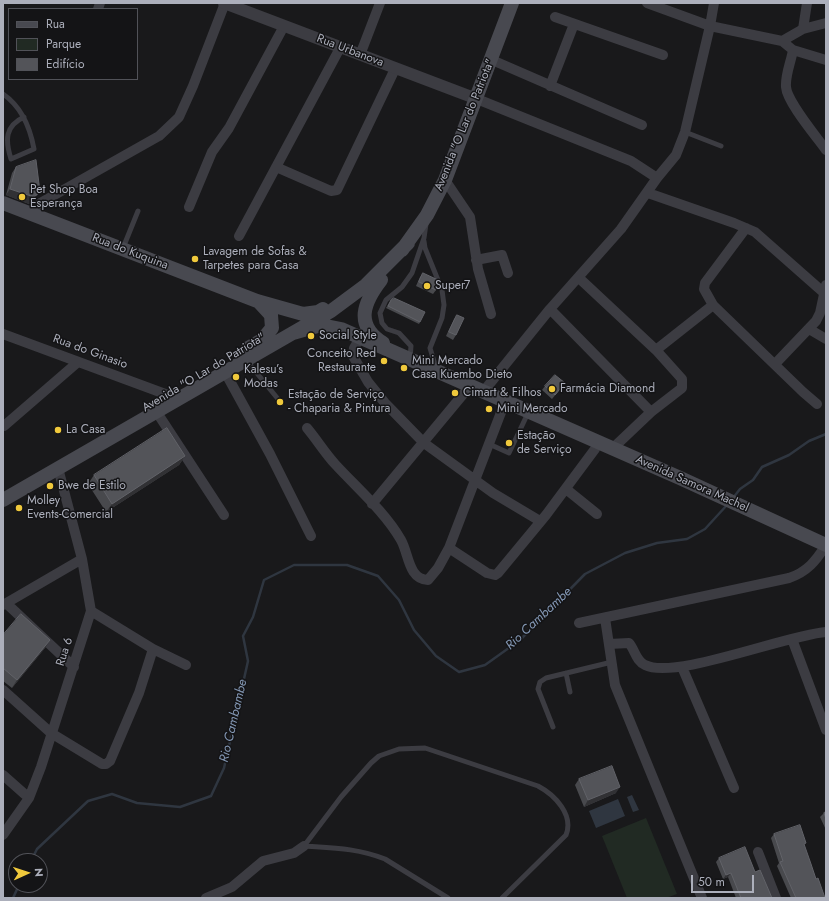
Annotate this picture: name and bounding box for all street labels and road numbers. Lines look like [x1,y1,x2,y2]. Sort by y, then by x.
street label: Rua Urbanova [315,32,385,70]
street label: Avenida "O Lar do Patriota" [432,57,498,193]
street label: Rua do Kuquina [90,231,170,273]
street label: Avenida "O Lar do Patriota" [140,331,268,415]
street label: Rua do Ginasio [51,332,129,372]
street label: Avenida Samora Machel [633,453,751,515]
street label: Rua 6 [54,636,76,668]

